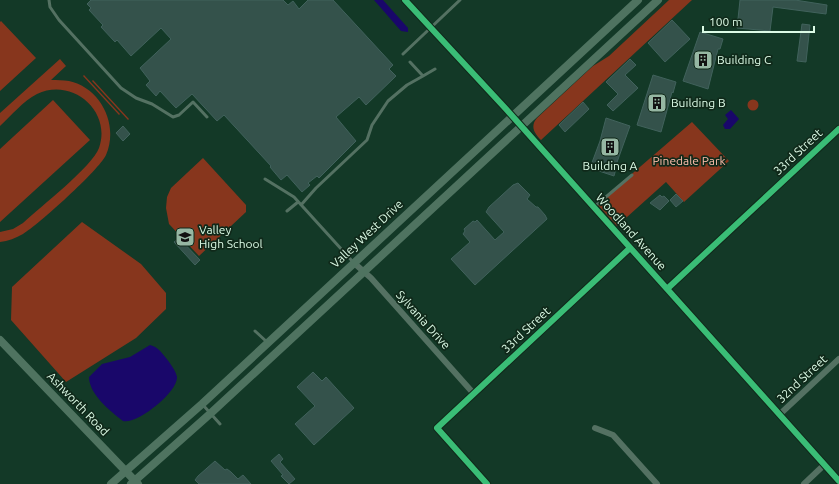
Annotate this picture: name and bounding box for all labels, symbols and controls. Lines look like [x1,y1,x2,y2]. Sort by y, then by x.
scale bar [703,8,814,34]
text: 100 m [709,15,742,28]
building icon: Building C [692,49,714,71]
place label: Building C [717,53,772,66]
building icon: Building B [646,92,668,114]
place label: Building B [671,96,726,109]
street label: 33rd Street [771,126,825,177]
building icon: Building A [599,136,621,158]
park label: Pinedale Park [652,154,726,167]
place label: Building A [583,159,638,172]
street label: Woodland Avenue [594,191,669,273]
street label: Valley West Drive [328,197,405,270]
place label: Valley High School [199,223,263,250]
school or university icon: Valley High School [174,226,196,248]
street label: Sylvania Drive [394,288,453,352]
street label: 33rd Street [499,304,553,355]
street label: 32nd Street [774,352,830,405]
street label: Ashworth Road [45,369,112,438]

